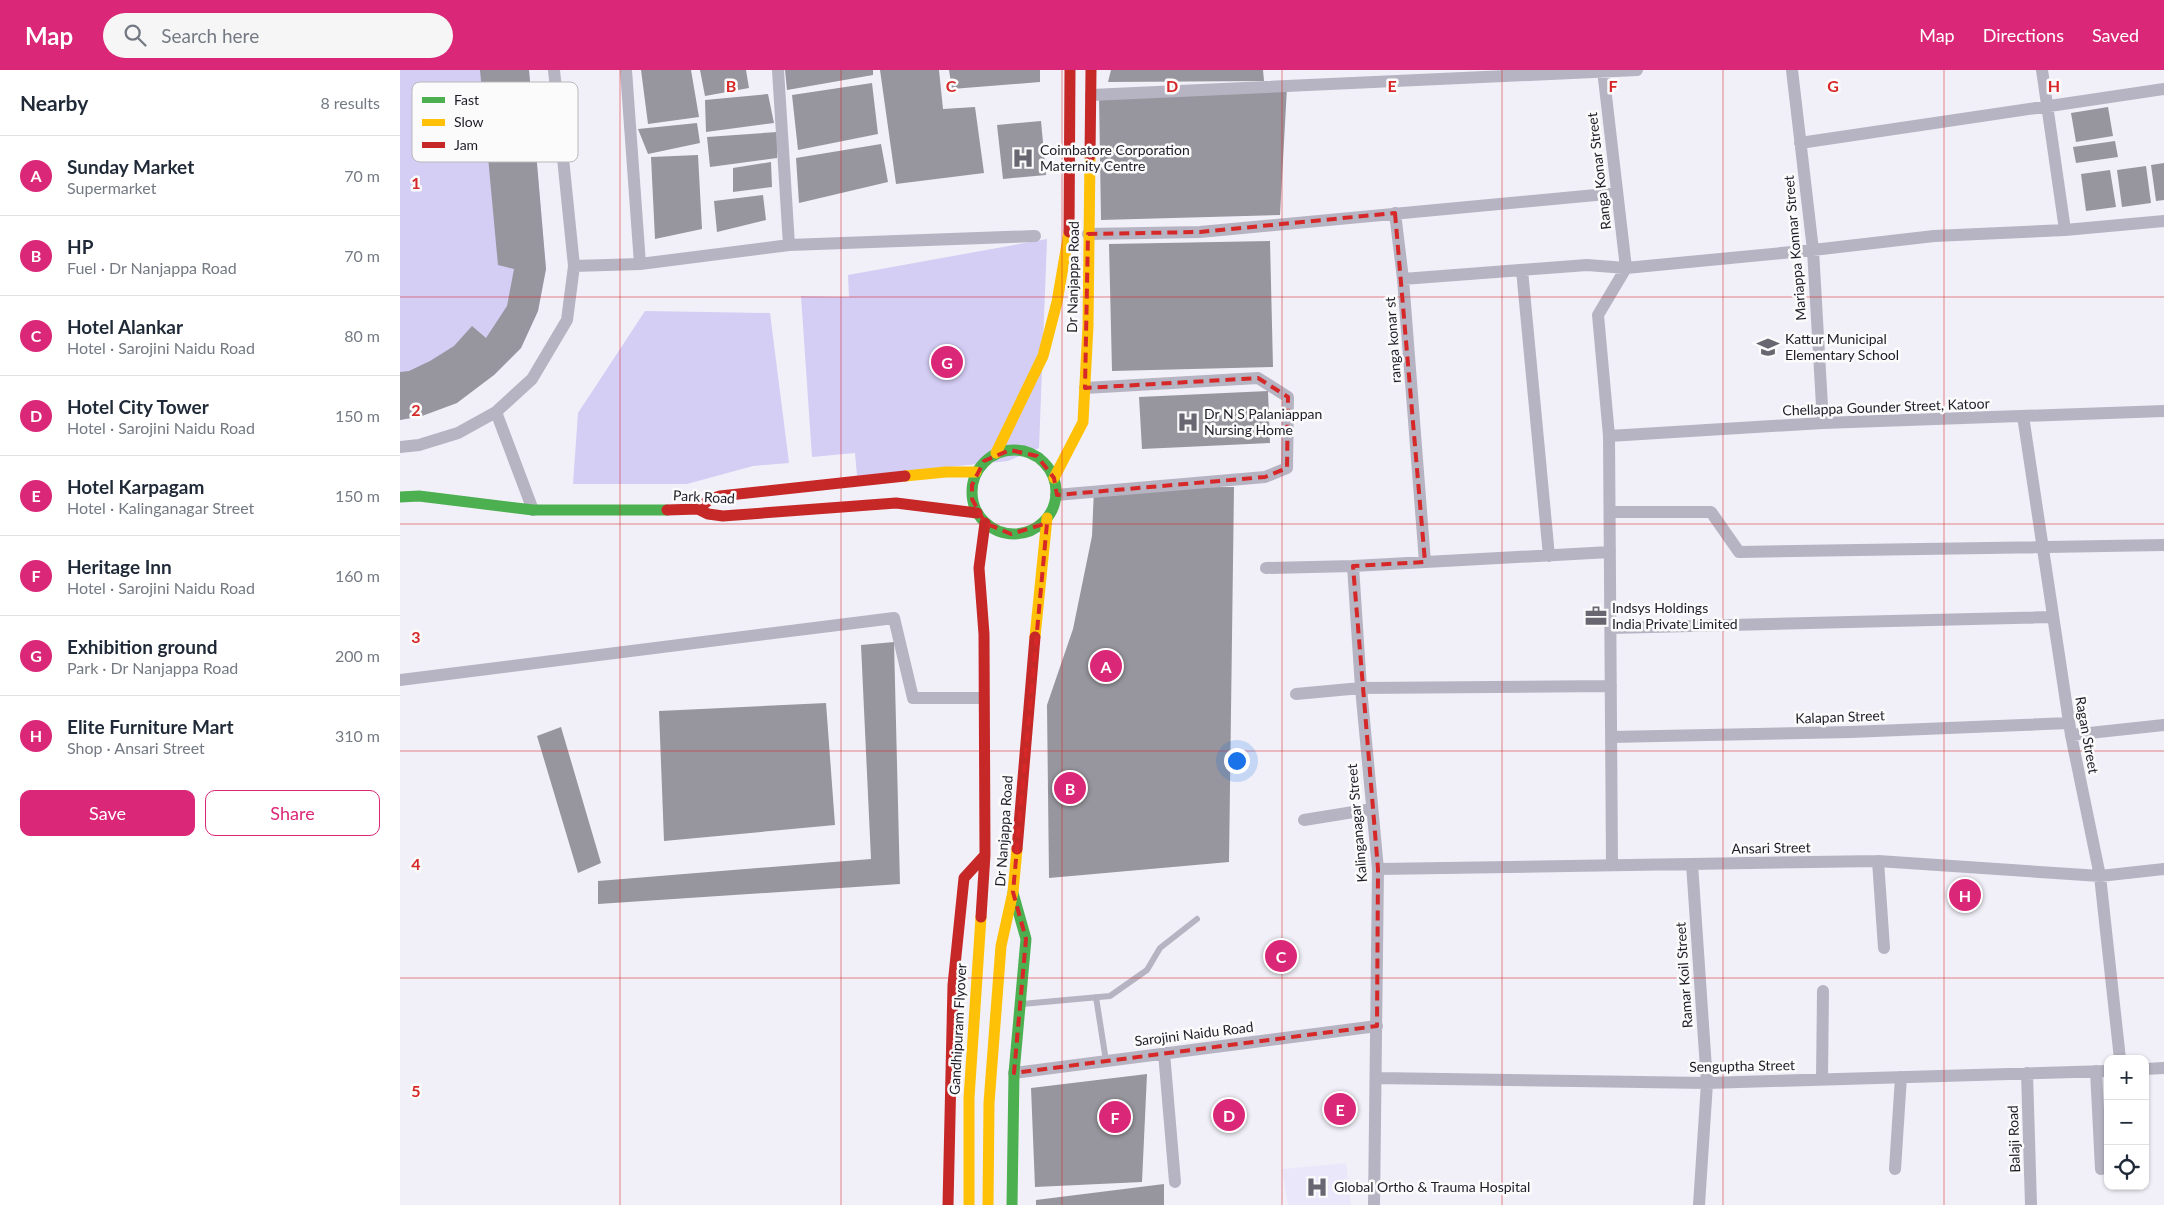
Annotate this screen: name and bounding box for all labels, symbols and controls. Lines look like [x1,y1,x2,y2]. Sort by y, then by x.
search box [103,13,453,58]
text: Map [25,21,73,50]
icon: search [121,21,149,49]
text: Search here [161,24,259,47]
text: Map [1919,24,1955,46]
text: Directions [1983,24,2064,46]
text: Saved [2092,24,2139,46]
text: B [726,76,736,95]
text: C [946,76,957,95]
text: D [1166,76,1178,95]
text: E [1387,76,1397,95]
text: F [1608,76,1618,95]
text: G [1827,76,1839,95]
text: H [2048,76,2060,95]
legend [412,82,578,162]
text: Nearby [20,90,88,115]
text: Fast [454,91,479,108]
text: 8 results [320,93,380,112]
street label: Ranga Konar Street [1583,111,1614,231]
text: Slow [454,113,484,130]
text: Jam [454,136,478,153]
place label: Coimbatore Corporation Maternity Centre [1040,141,1190,174]
hospital icon: Coimbatore Corporation Maternity Centre [1010,145,1036,171]
text: Sunday Market [67,155,194,178]
text: A [30,166,42,185]
text: 70 m [344,166,380,185]
text: 1 [411,173,421,192]
street label: Mariappa Konnar Street [1780,175,1809,321]
text: Supermarket [67,178,156,197]
street label: Dr Nanjappa Road [1063,221,1082,333]
text: HP [67,235,93,258]
text: B [31,246,41,265]
text: 70 m [344,246,380,265]
text: Fuel · Dr Nanjappa Road [67,258,237,277]
street label: ranga konar st [1381,296,1404,384]
text: Hotel Alankar [67,315,183,338]
text: C [31,326,41,345]
text: 80 m [344,326,380,345]
place label: Kattur Municipal Elementary School [1785,330,1899,363]
school or university icon: Kattur Municipal Elementary School [1755,334,1781,360]
text: Hotel · Sarojini Naidu Road [67,338,255,357]
pin: G [931,343,963,381]
street label: Chellappa Gounder Street, Katoor [1782,394,1990,419]
text: Hotel City Tower [67,395,209,418]
text: 2 [411,400,421,419]
place label: Dr N S Palaniappan Nursing Home [1204,405,1322,438]
text: D [30,406,42,425]
text: 150 m [335,406,380,425]
hospital icon: Dr N S Palaniappan Nursing Home [1175,409,1201,435]
text: Hotel · Sarojini Naidu Road [67,418,255,437]
text: Hotel Karpagam [67,475,204,498]
text: E [31,486,41,505]
text: 150 m [335,486,380,505]
street label: Park Road [673,486,735,507]
text: Hotel · Kalinganagar Street [67,498,254,517]
text: Heritage Inn [67,555,172,578]
text: F [31,566,41,585]
text: 160 m [335,566,380,585]
text: Hotel · Sarojini Naidu Road [67,578,255,597]
place label: Indsys Holdings India Private Limited [1612,599,1738,632]
office icon: Indsys Holdings India Private Limited [1583,603,1609,629]
text: 3 [411,627,421,646]
text: Exhibition ground [67,635,217,658]
text: G [30,646,42,665]
text: 200 m [335,646,380,665]
pin: A [1090,647,1122,685]
text: Park · Dr Nanjappa Road [67,658,238,677]
street label: Ragan Street [2072,695,2103,775]
street label: Kalapan Street [1795,706,1885,727]
text: Elite Furniture Mart [67,715,234,738]
text: H [30,726,42,745]
text: 310 m [335,726,380,745]
text: Shop · Ansari Street [67,738,205,757]
your location [1224,748,1250,774]
street label: Kalinganagar Street [1343,763,1370,883]
pin: B [1054,769,1086,807]
street label: Dr Nanjappa Road [991,775,1016,887]
button: Save [20,790,195,836]
button: Share [205,790,380,836]
street label: Ansari Street [1731,838,1811,857]
text: 4 [411,854,421,873]
pin: H [1949,876,1981,914]
street label: Ramar Koil Street [1671,921,1696,1029]
pin: C [1265,937,1297,975]
street label: Gandhipuram Flyover [946,963,969,1095]
street label: Sarojini Naidu Road [1133,1018,1254,1049]
map controls [2104,1055,2149,1190]
button: + [2104,1055,2149,1100]
street label: Senguptha Street [1689,1056,1795,1075]
text: 5 [411,1081,421,1100]
pin: E [1324,1090,1356,1128]
pin: D [1213,1096,1245,1134]
pin: F [1099,1098,1131,1136]
button: − [2104,1100,2149,1145]
street label: Balaji Road [2004,1105,2023,1173]
button: locate [2104,1145,2149,1190]
hospital icon: Global Ortho & Trauma Hospital [1304,1174,1330,1200]
place label: Global Ortho & Trauma Hospital [1334,1178,1530,1195]

